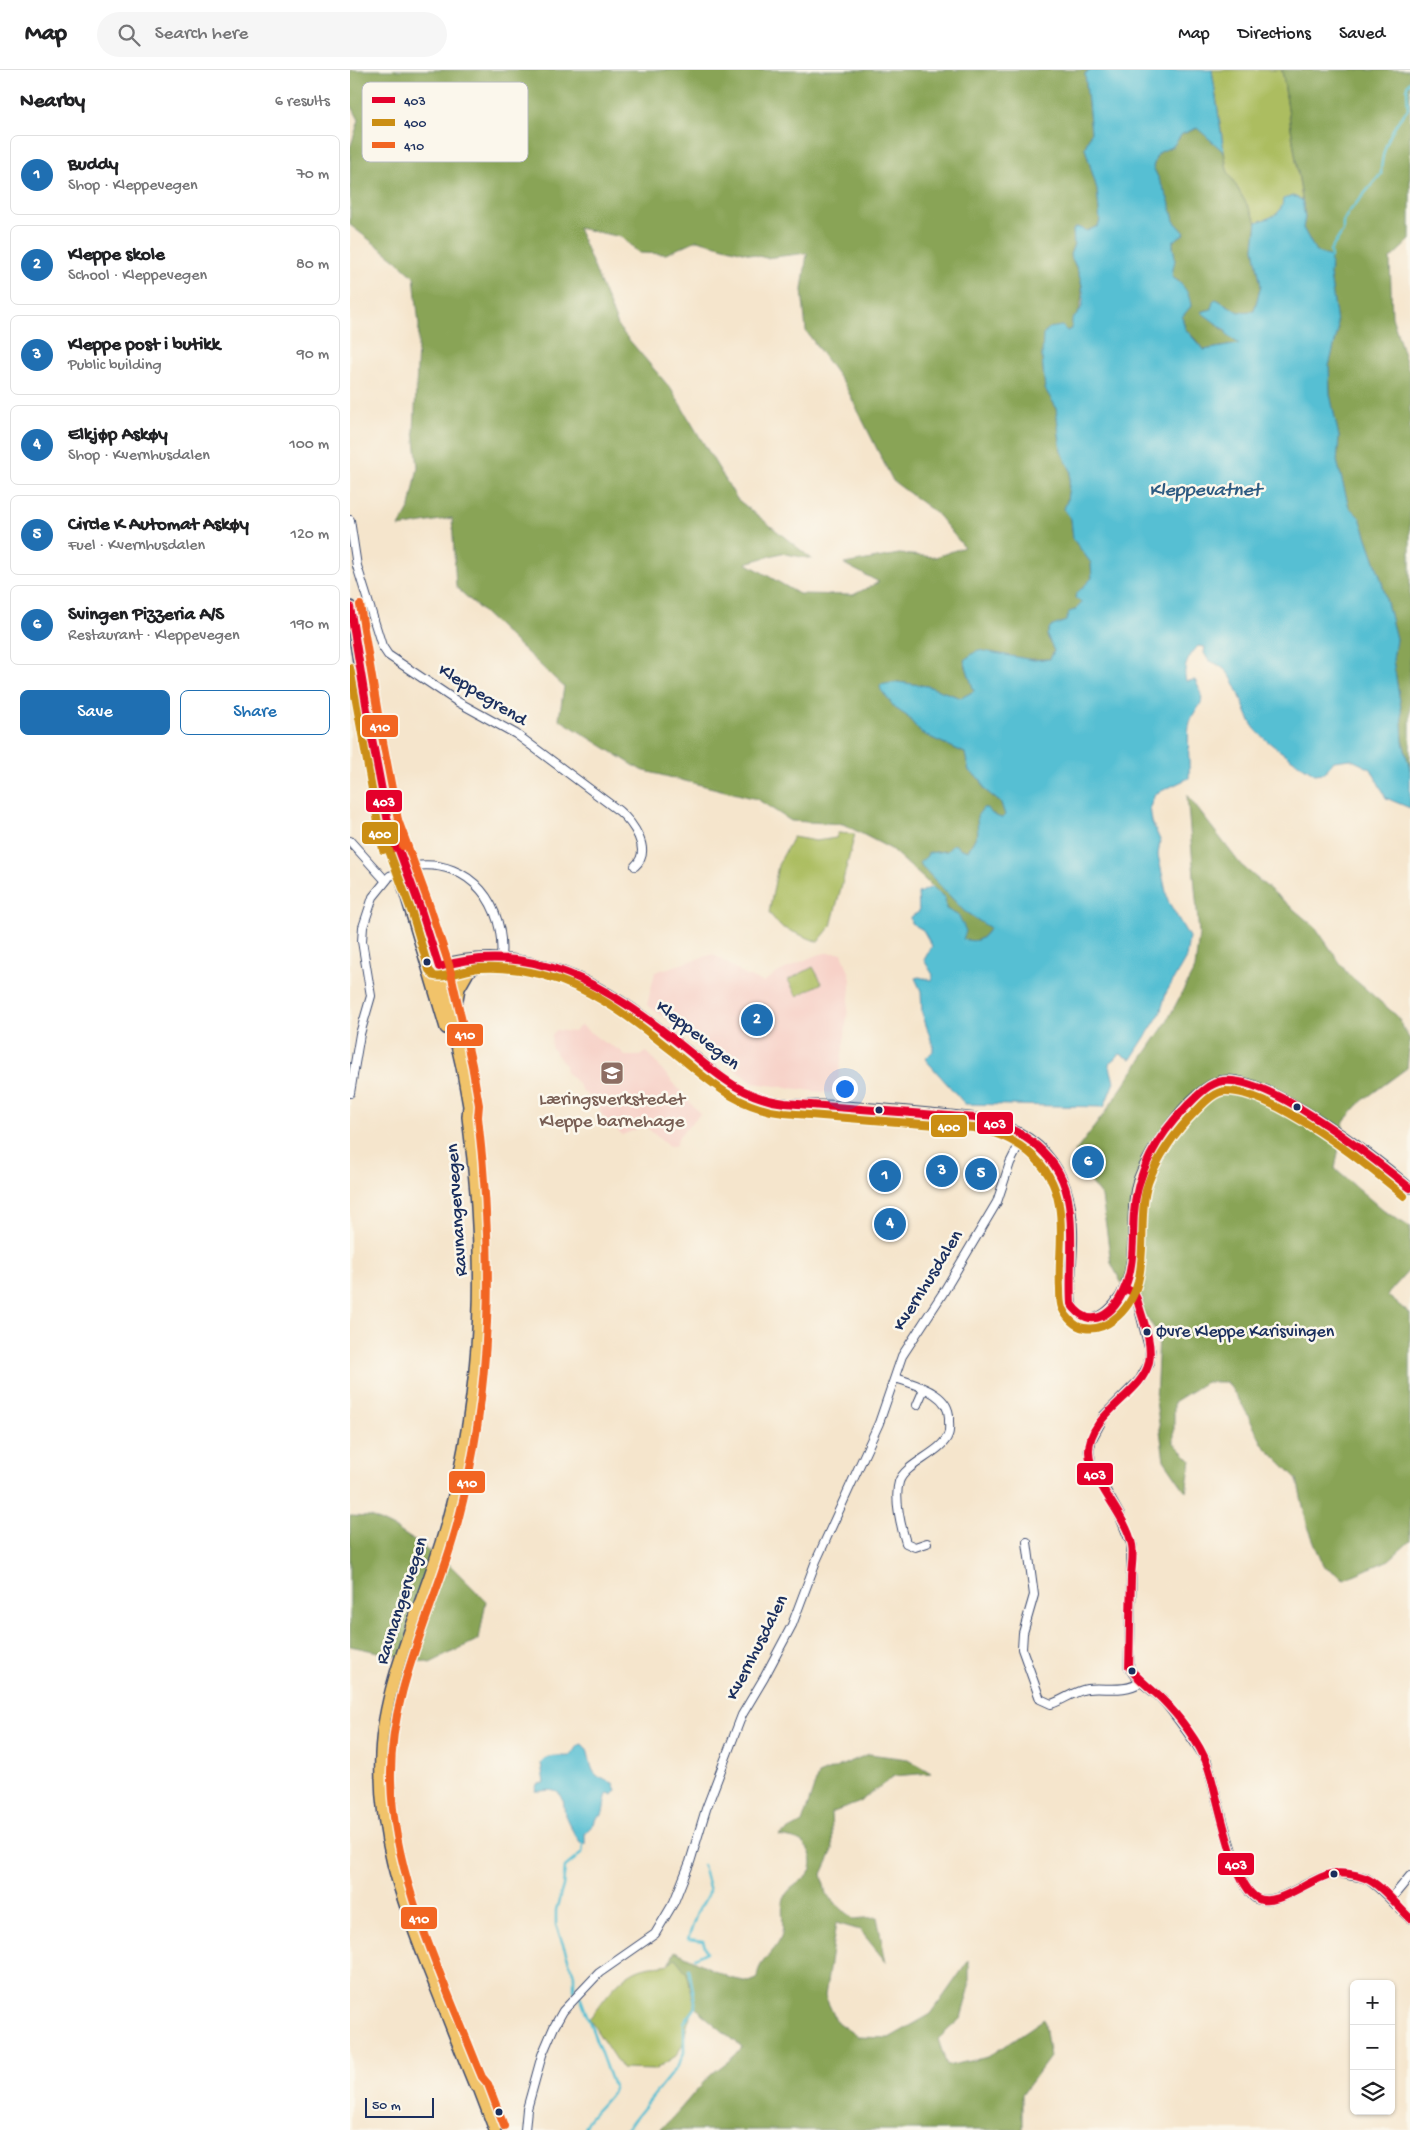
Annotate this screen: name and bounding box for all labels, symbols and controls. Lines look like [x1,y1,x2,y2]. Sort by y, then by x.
search box [97,12,447,57]
text: Map [25,20,67,49]
icon: search [115,21,143,49]
text: Search here [155,23,248,46]
text: Map [1178,24,1210,45]
text: Directions [1238,24,1311,45]
text: Saved [1339,24,1385,45]
legend [362,82,528,162]
text: Nearby [20,90,85,115]
text: 6 results [275,93,330,112]
text: 403 [404,94,426,111]
text: 400 [404,116,427,133]
text: 410 [404,139,424,156]
text: Buddy [68,154,118,177]
text: 1 [34,166,40,185]
text: 70 m [296,166,329,185]
text: Shop · Kleppevegen [68,177,198,196]
text: Kleppe skole [68,244,165,267]
text: 2 [33,256,41,275]
text: 80 m [296,256,329,275]
text: School · Kleppevegen [68,267,207,286]
text: Kleppe post i butikk [68,334,220,357]
text: 3 [33,346,41,365]
text: 90 m [297,346,329,365]
text: Public building [68,357,162,376]
text: Elkjøp Askøy [68,424,168,447]
text: 4 [33,436,41,455]
text: 100 m [289,436,329,455]
text: Shop · Kvernhusdalen [68,447,210,466]
water label: Kleppevatnet [1149,480,1265,503]
text: Circle K Automat Askøy [68,514,249,537]
text: 5 [33,526,41,545]
text: 120 m [290,526,329,545]
text: Fuel · Kvernhusdalen [68,537,205,556]
text: Svingen Pizzeria A/S [68,604,224,627]
text: 6 [33,616,41,635]
text: 190 m [290,616,329,635]
text: Restaurant · Kleppevegen [68,627,240,646]
street label: Kleppegrend [433,660,532,733]
button: Save [20,690,170,735]
button: Share [180,690,330,735]
line badge: 410 [361,714,399,738]
text: 410 [369,720,390,737]
line badge: 403 [365,789,403,813]
text: 403 [372,795,395,812]
line badge: 400 [361,821,399,845]
text: 400 [368,827,391,844]
unlabelled marker [422,957,432,967]
street label: Kleppevegen [650,996,744,1076]
pin: 2 [741,1001,773,1039]
line badge: 410 [446,1023,484,1047]
text: 410 [454,1028,475,1045]
school or university icon: Læringsverkstedet Kleppe barnehage [599,1060,625,1086]
your location [832,1076,858,1102]
place label: Læringsverkstedet Kleppe barnehage [539,1089,687,1134]
unlabelled marker [1292,1102,1302,1112]
unlabelled marker [874,1105,884,1115]
line badge: 403 [976,1111,1014,1135]
line badge: 400 [930,1114,968,1138]
text: 403 [983,1117,1006,1134]
text: 400 [937,1120,960,1137]
street label: Ravnangervegen [442,1143,474,1277]
pin: 6 [1072,1143,1104,1181]
pin: 3 [926,1152,958,1190]
pin: 5 [965,1155,997,1193]
pin: 1 [869,1157,901,1195]
pin: 4 [874,1205,906,1243]
street label: Kvernhusdalen [889,1226,969,1336]
place label: Øvre Kleppe Karisvingen [1156,1322,1335,1343]
marker: Øvre Kleppe Karisvingen [1142,1327,1152,1337]
line badge: 403 [1076,1462,1114,1486]
text: 403 [1083,1468,1106,1485]
line badge: 410 [448,1470,486,1494]
text: 410 [456,1476,477,1493]
street label: Ravnangervegen [372,1534,434,1668]
street label: Kvernhusdalen [722,1591,794,1705]
unlabelled marker [1127,1666,1137,1676]
line badge: 403 [1217,1852,1255,1876]
text: 403 [1224,1858,1247,1875]
unlabelled marker [1329,1869,1339,1879]
line badge: 410 [400,1906,438,1930]
text: 410 [408,1912,429,1929]
map controls [1350,1980,1395,2115]
button: + [1350,1980,1395,2025]
button: − [1350,2025,1395,2070]
button: layers [1350,2070,1395,2115]
scale bar [365,2095,434,2118]
text: 50 m [372,2098,401,2115]
unlabelled marker [494,2107,504,2117]

